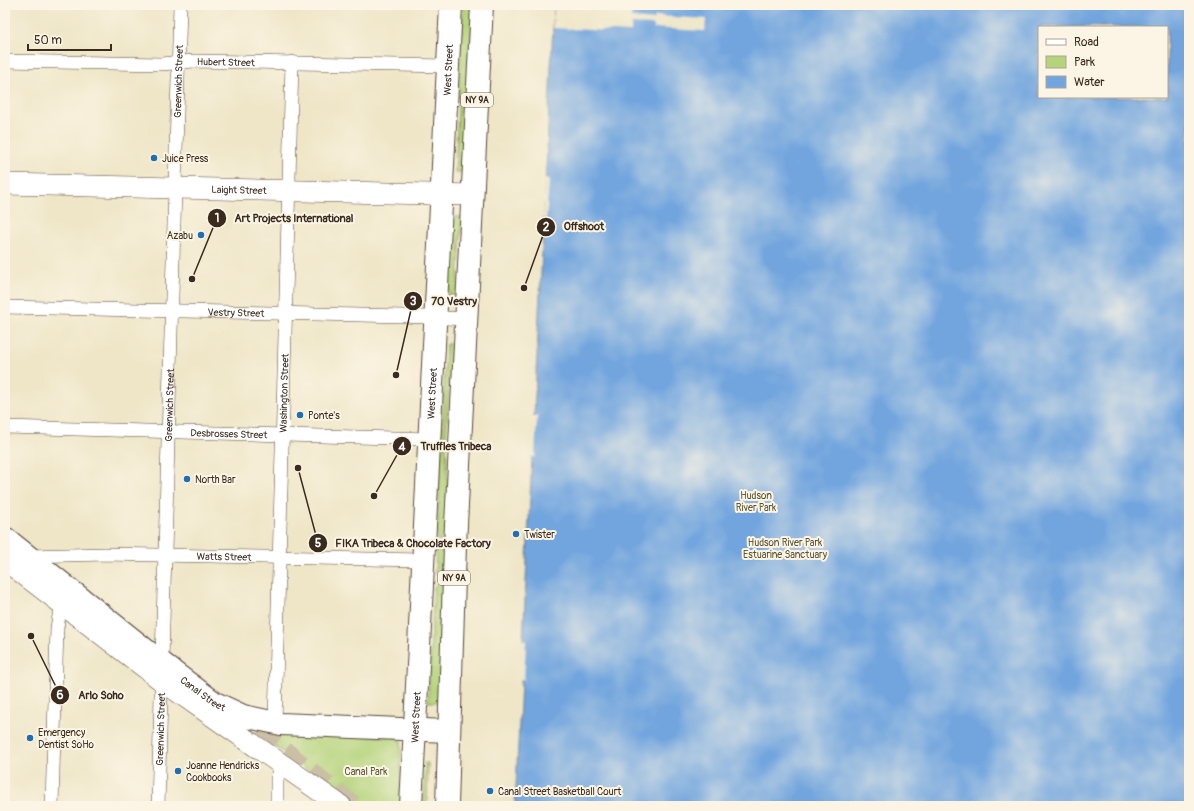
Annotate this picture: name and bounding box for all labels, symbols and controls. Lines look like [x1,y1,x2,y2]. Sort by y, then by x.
scale bar [28,26,111,52]
legend [1038,26,1168,98]
text: 50 m [34,33,62,48]
text: Road [1074,35,1099,50]
street label: West Street [441,43,456,96]
street label: Greenwich Street [172,44,186,118]
text: Park [1074,55,1095,70]
street label: Hubert Street [197,56,256,69]
text: Water [1074,75,1105,90]
road number: NY 9A [461,93,493,107]
marker: Juice Press [149,153,159,163]
place label: Juice Press [162,153,209,165]
street label: Laight Street [211,184,268,197]
callout: Art Projects International [207,207,362,230]
text: 1 [215,211,219,226]
text: Art Projects International [235,212,354,225]
callout: Offshoot [536,215,612,238]
text: 2 [543,220,550,235]
text: Offshoot [564,220,605,233]
place label: Azabu [167,230,193,242]
marker: Azabu [196,230,206,240]
callout: 70 Vestry [403,289,485,312]
text: 3 [410,294,417,309]
text: 70 Vestry [431,295,477,308]
street label: Vestry Street [207,307,265,320]
street label: Washington Street [277,352,292,433]
street label: West Street [425,367,440,419]
street label: Greenwich Street [163,368,177,442]
marker: Ponte's [295,410,305,420]
place label: Ponte's [308,410,340,422]
street label: Desbrosses Street [190,427,269,441]
callout: Truffles Tribeca [392,435,499,458]
text: 4 [398,440,406,455]
text: Truffles Tribeca [420,440,491,453]
marker: North Bar [182,474,192,484]
place label: North Bar [195,474,236,486]
park label: Hudson River Park [736,490,777,514]
marker: Twister [511,529,521,539]
place label: Twister [524,529,555,541]
callout: FIKA Tribeca & Chocolate Factory [308,532,499,555]
text: 5 [315,536,322,551]
text: FIKA Tribeca & Chocolate Factory [335,537,491,550]
park label: Hudson River Park Estuarine Sanctuary [743,537,828,561]
street label: Watts Street [196,551,252,564]
road number: NY 9A [438,571,470,585]
street label: Canal Street [178,674,228,714]
callout: Arlo Soho [50,684,132,707]
text: 6 [57,688,64,703]
text: Arlo Soho [78,689,124,702]
street label: West Street [409,690,424,743]
street label: Greenwich Street [154,691,168,766]
place label: Emergency Dentist SoHo [38,727,95,751]
marker: Emergency Dentist SoHo [25,733,35,743]
place label: Joanne Hendricks Cookbooks [186,760,260,784]
marker: Joanne Hendricks Cookbooks [173,766,183,776]
park label: Canal Park [345,766,388,778]
marker: Canal Street Basketball Court [485,786,495,796]
place label: Canal Street Basketball Court [498,786,622,798]

